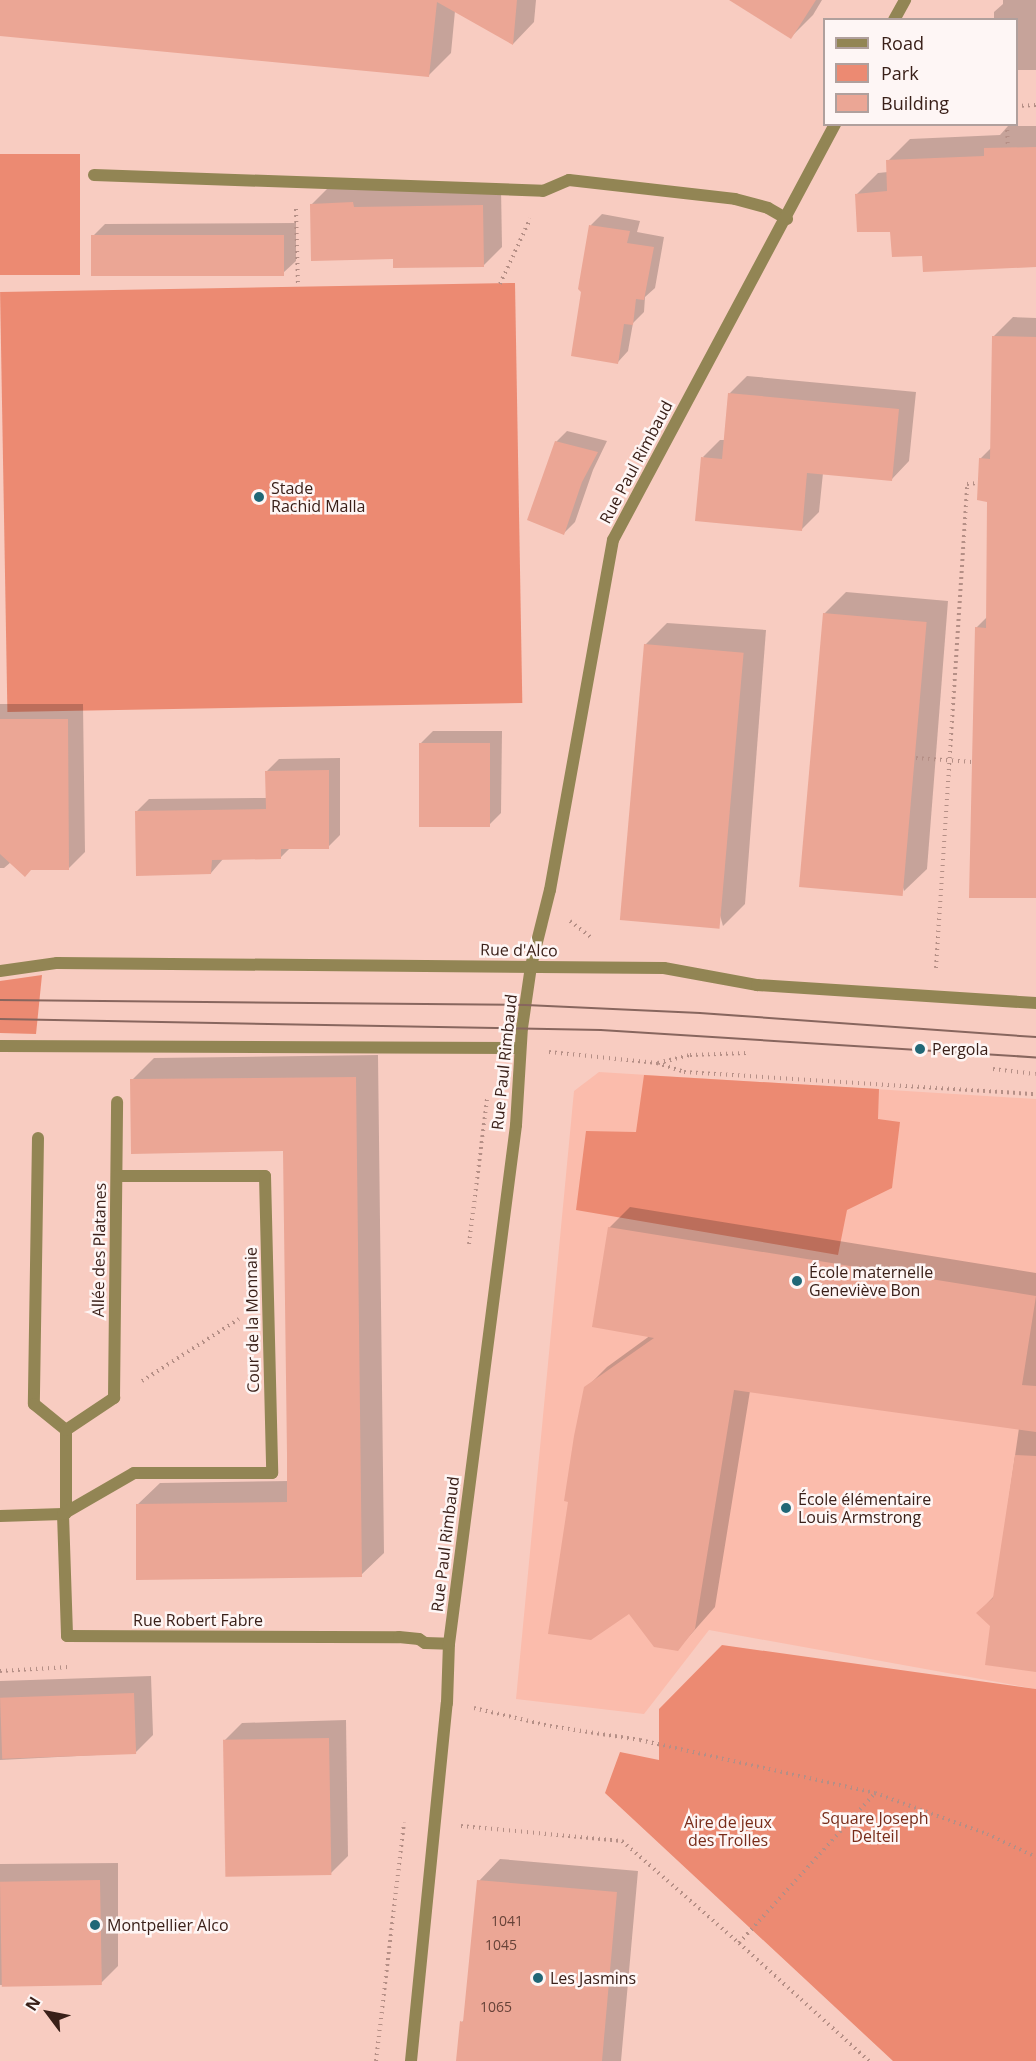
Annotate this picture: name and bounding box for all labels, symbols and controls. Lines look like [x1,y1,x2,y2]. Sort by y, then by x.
legend [823,18,1018,126]
text: Road [881,31,924,55]
text: Park [881,61,919,85]
text: Building [881,91,949,115]
street label: Rue Paul Rimbaud [596,397,676,527]
place label: Stade Rachid Malla [271,478,365,516]
marker: Stade Rachid Malla [252,490,266,504]
street label: Rue d'Alco [480,940,558,960]
street label: Rue Paul Rimbaud [487,993,521,1131]
place label: Pergola [932,1039,988,1059]
marker: Pergola [913,1042,927,1056]
street label: Allée des Platanes [88,1183,110,1317]
street label: Cour de la Monnaie [241,1247,263,1393]
place label: École maternelle Geneviève Bon [809,1262,933,1300]
marker: École maternelle Geneviève Bon [790,1274,804,1288]
street label: Rue Paul Rimbaud [427,1475,463,1613]
place label: École élémentaire Louis Armstrong [798,1489,931,1527]
marker: École élémentaire Louis Armstrong [779,1501,793,1515]
street label: Rue Robert Fabre [133,1610,263,1630]
park label: Square Joseph Delteil [821,1808,929,1846]
park label: Aire de jeux des Trolles [684,1812,772,1850]
house number: 1041 [491,1913,523,1929]
place label: Montpellier Alco [107,1915,229,1935]
marker: Montpellier Alco [88,1918,102,1932]
house number: 1045 [485,1937,517,1953]
place label: Les Jasmins [550,1968,636,1988]
marker: Les Jasmins [531,1971,545,1985]
north arrow [18,1983,78,2043]
text: N [20,1992,46,2015]
house number: 1065 [480,1999,512,2015]

